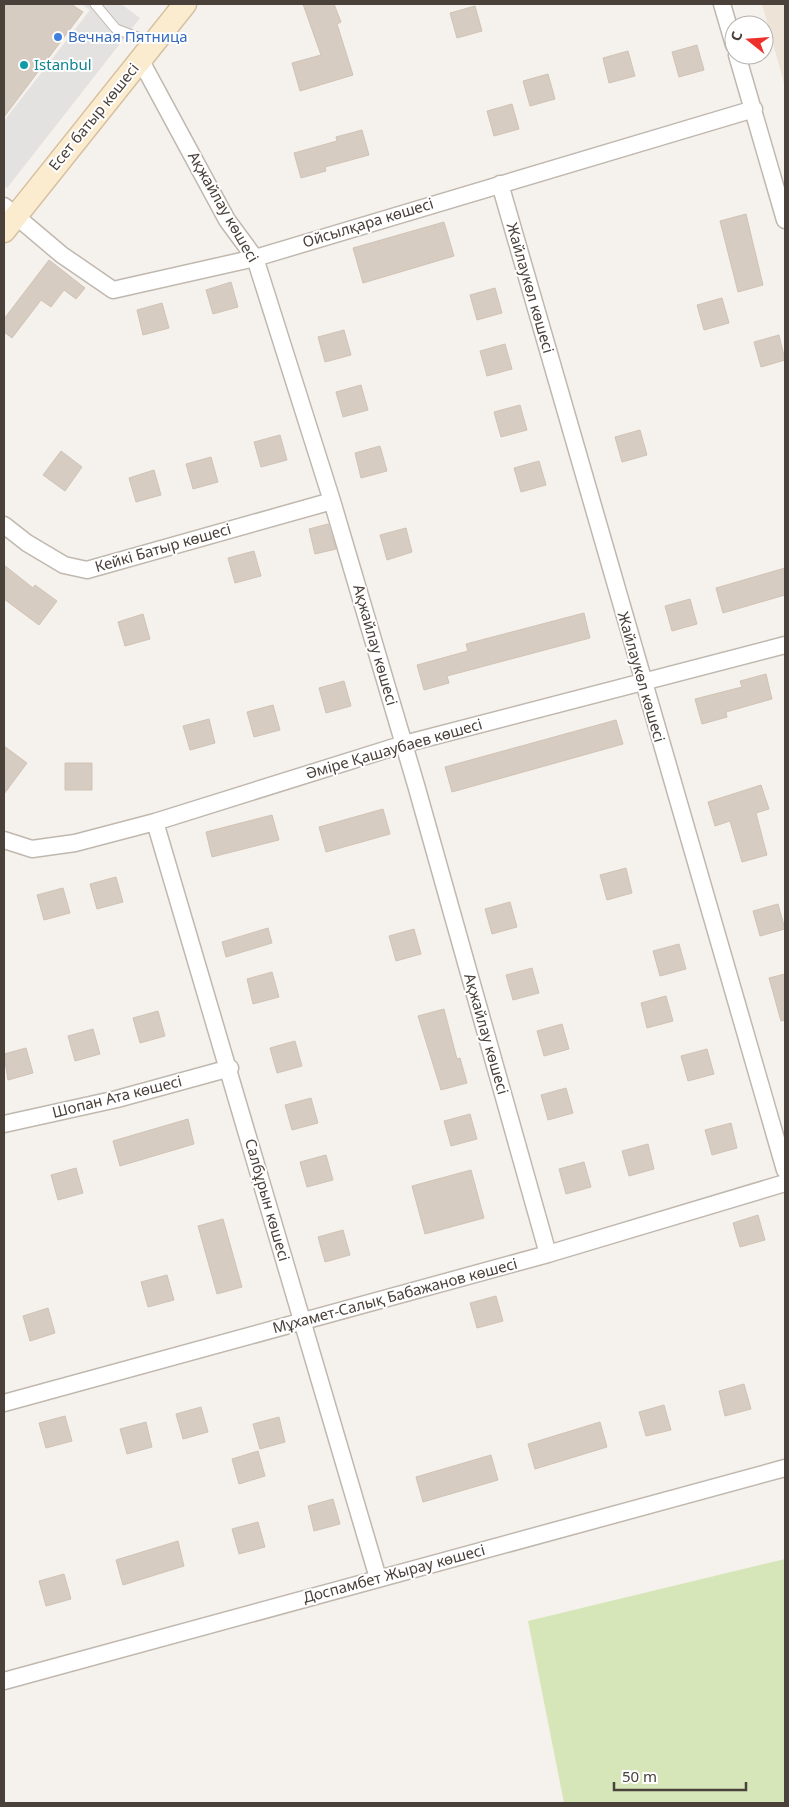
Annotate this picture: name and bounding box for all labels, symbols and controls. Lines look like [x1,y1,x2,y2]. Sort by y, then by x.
north arrow [724,15,774,65]
place label: Вечная Пятница [68,26,187,46]
text: С [726,29,746,43]
marker: Вечная Пятница [52,31,64,43]
place label: Istanbul [34,54,92,74]
street label: Есет батыр көшесі [44,58,143,174]
marker: Istanbul [18,59,30,71]
street label: Ақжайлау көшесі [184,147,264,266]
street label: Ойсылқара көшесі [300,193,436,251]
street label: Жайлаукөл көшесі [503,220,559,355]
street label: Кейкі Батыр көшесі [92,518,233,576]
street label: Ақжайлау көшесі [349,582,403,708]
street label: Жайлаукөл көшесі [614,609,670,744]
street label: Әміре Қашаубаев көшесі [303,713,484,783]
street label: Ақжайлау көшесі [460,971,514,1097]
street label: Шопан Ата көшесі [50,1070,184,1122]
street label: Салбұрын көшесі [241,1136,295,1263]
street label: Мұхамет-Салық Бабажанов көшесі [270,1253,519,1337]
street label: Доспамбет Жырау көшесі [301,1539,487,1607]
scale bar [614,1760,746,1792]
text: 50 m [622,1766,657,1786]

